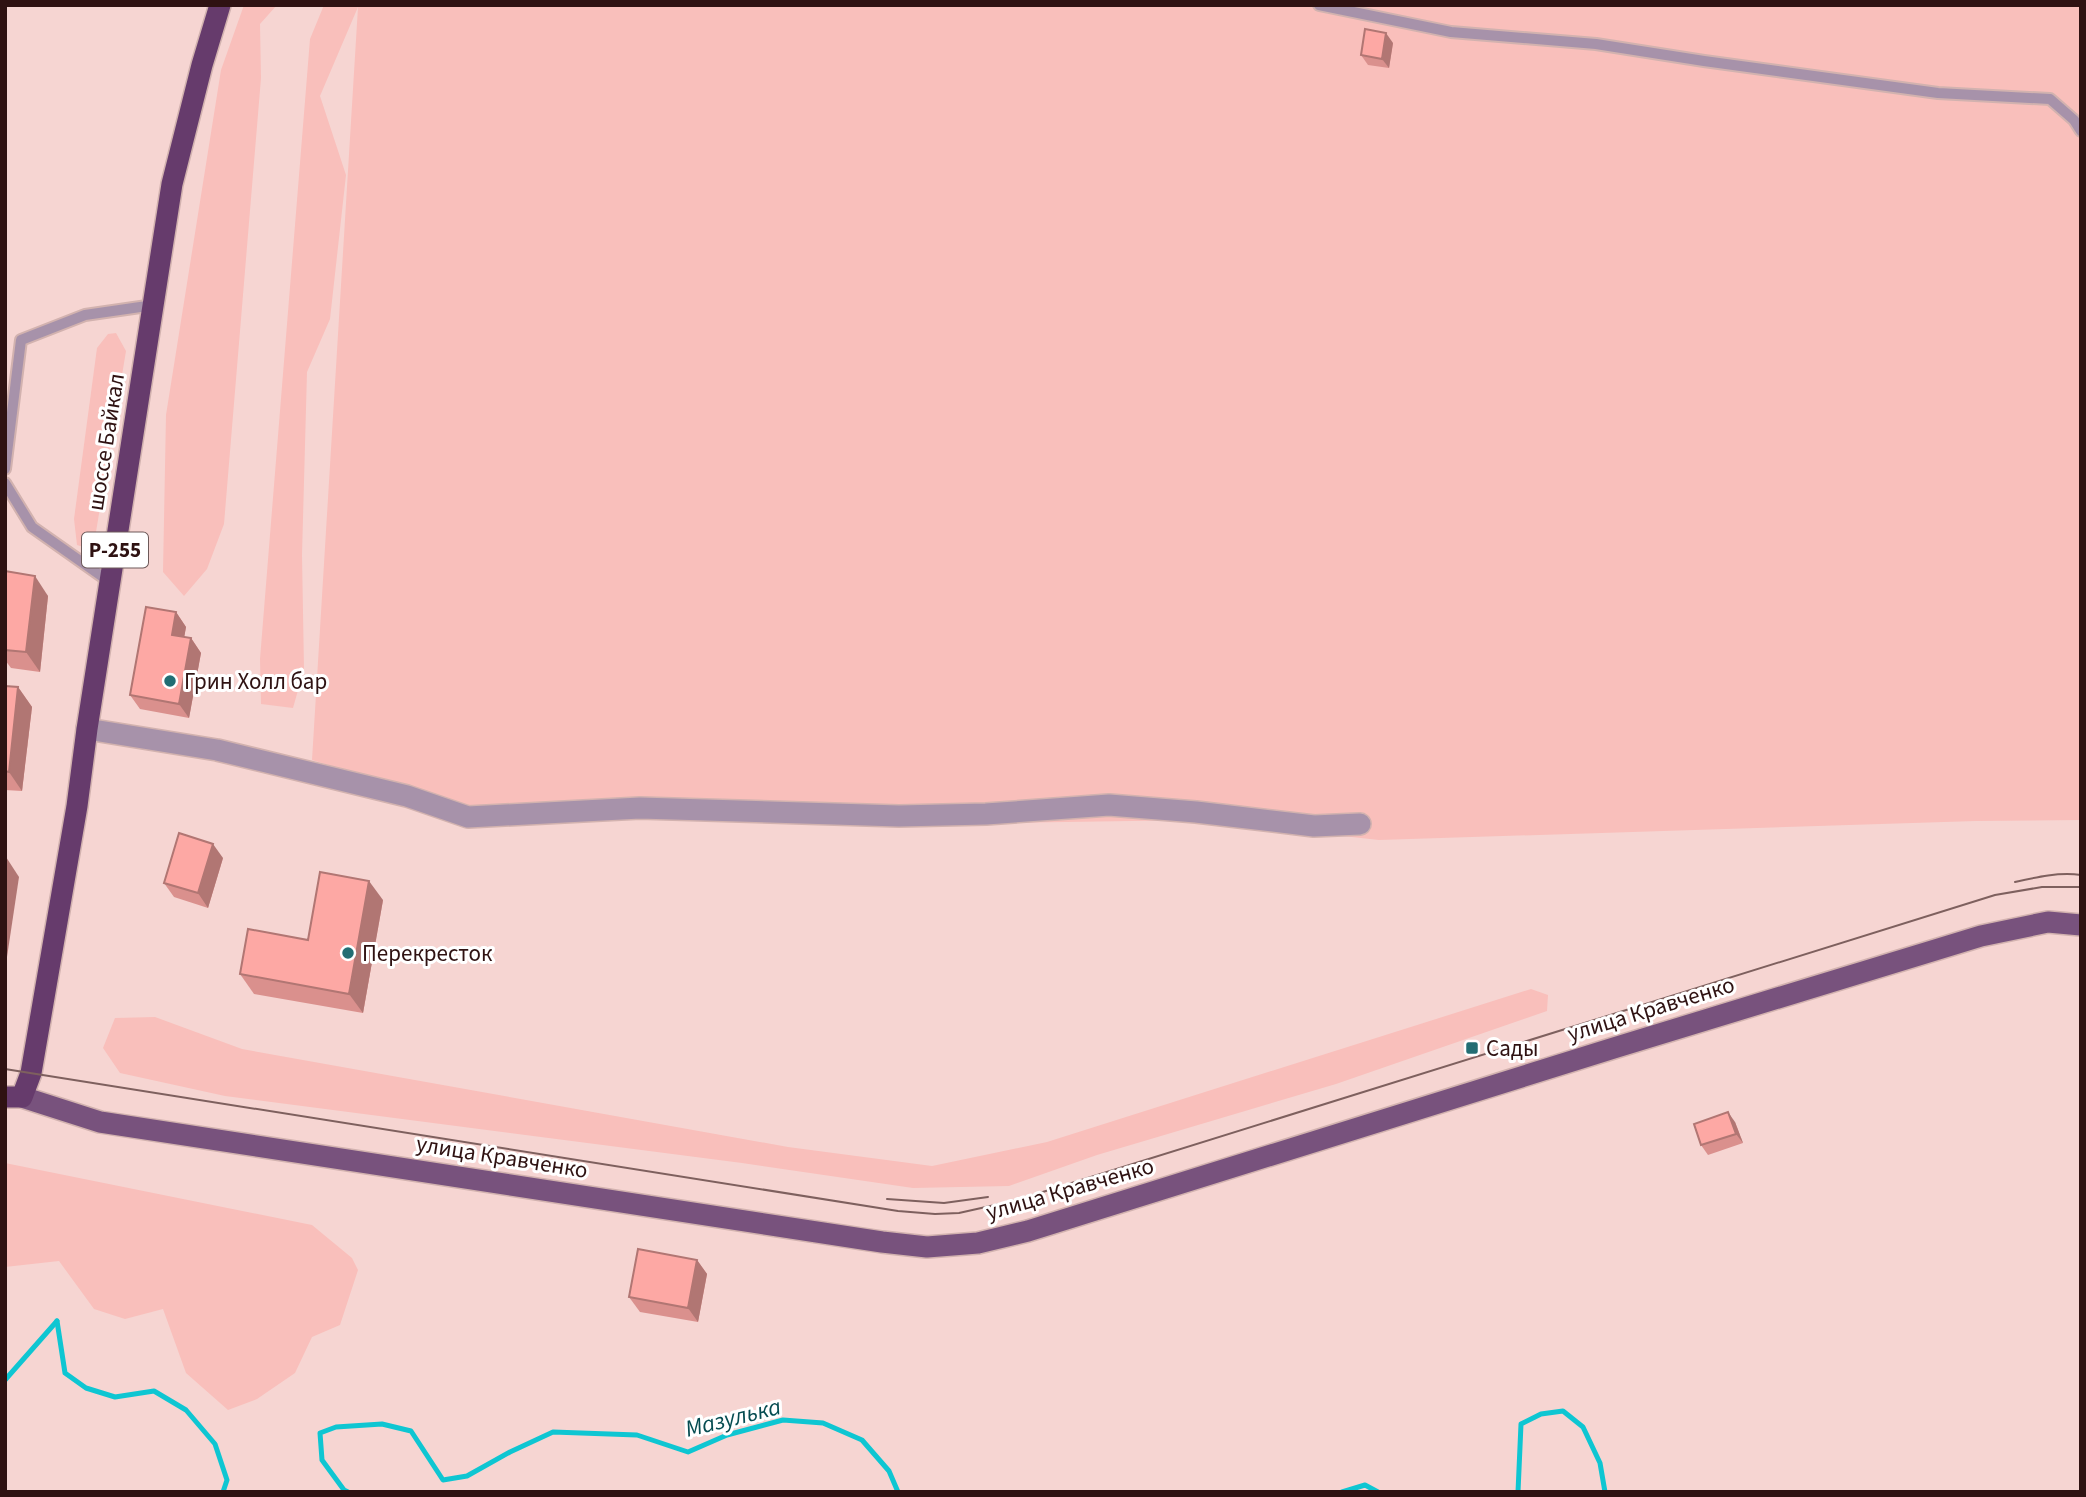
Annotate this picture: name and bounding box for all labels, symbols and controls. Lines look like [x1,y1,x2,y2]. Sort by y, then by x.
street label: шоссе Байкал [79,371,133,513]
road number: Р-255 [82,532,148,568]
place label: Грин Холл бар [184,665,327,698]
marker: Грин Холл бар [162,673,178,689]
place label: Перекресток [362,937,493,970]
marker: Перекресток [340,945,356,961]
street label: улица Кравченко [1563,968,1739,1050]
place label: Сады [1486,1032,1539,1065]
marker: Сады [1464,1040,1480,1056]
street label: улица Кравченко [414,1127,590,1187]
street label: улица Кравченко [982,1149,1158,1229]
water label: Мазулька [681,1389,785,1447]

